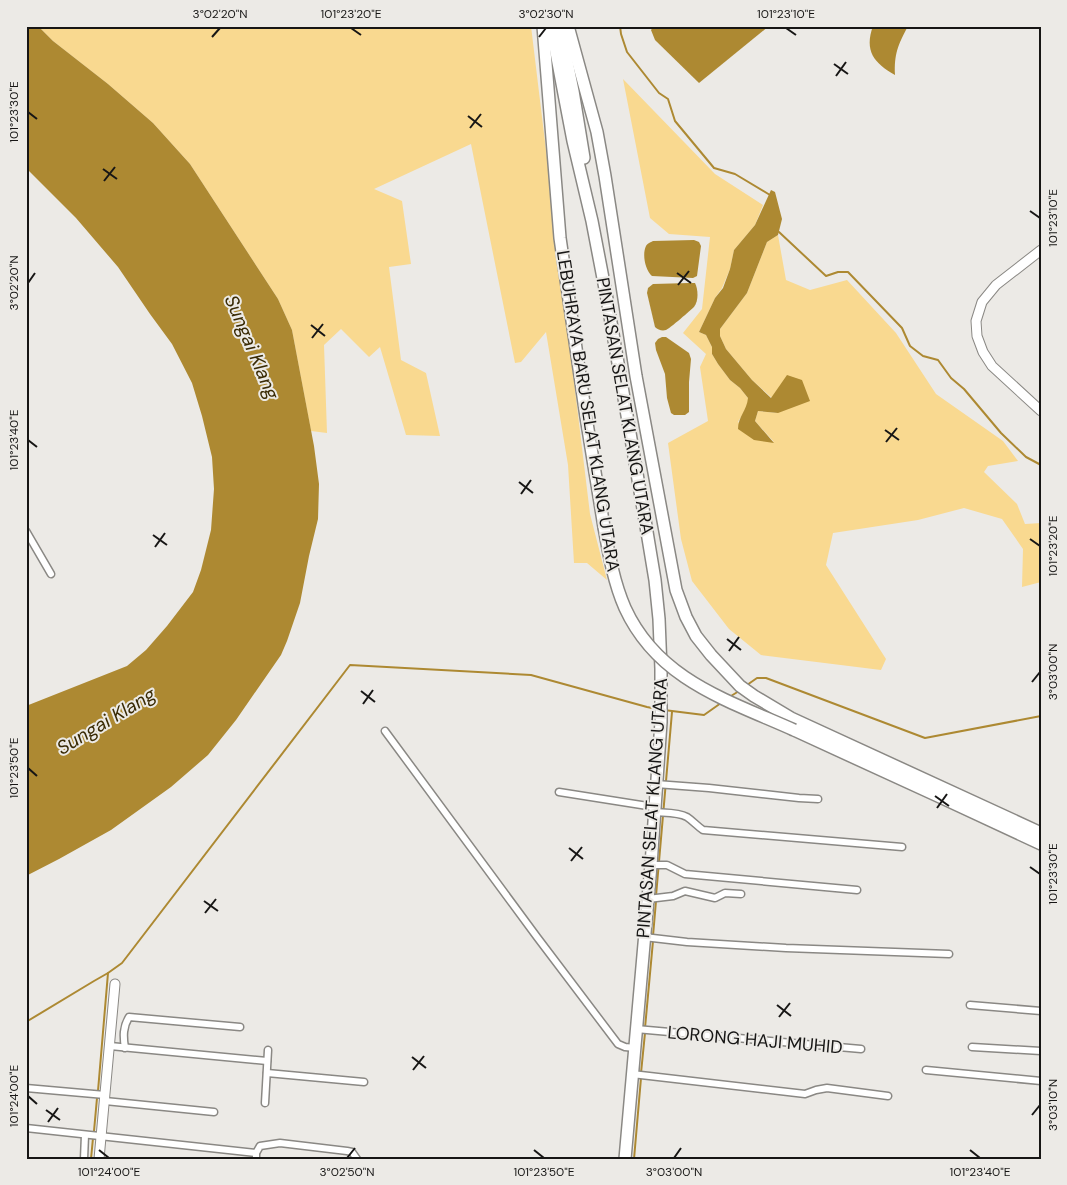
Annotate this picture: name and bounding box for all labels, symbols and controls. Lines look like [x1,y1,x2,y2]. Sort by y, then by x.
text: 3°02'20"N [193,6,247,22]
text: 101°23'20"E [321,6,382,22]
text: 3°02'30"N [518,6,574,22]
text: 101°23'10"E [757,6,815,22]
text: 101°23'30"E [6,81,22,143]
text: 101°23'10"E [1045,189,1061,247]
street label: LEBUHRAYA BARU SELAT KLANG UTARA [551,249,625,573]
text: 3°02'20"N [6,256,22,310]
street label: PINTASAN SELAT KLANG UTARA [591,276,659,537]
water label: Sungai Klang [219,291,285,403]
text: 101°23'40"E [6,409,22,470]
text: 101°23'20"E [1045,515,1061,577]
text: 3°03'00"N [1045,644,1061,700]
street label: PINTASAN SELAT KLANG UTARA [631,677,673,939]
water label: Sungai Klang [52,681,160,760]
text: 101°23'50"E [6,737,22,799]
text: 101°23'30"E [1045,843,1061,905]
street label: LORONG HAJI MUHID [666,1020,844,1060]
text: 101°24'00"E [6,1065,22,1127]
text: 3°03'10"N [1045,1079,1061,1131]
text: 101°24'00"E [78,1164,140,1180]
text: 3°02'50"N [319,1164,375,1180]
text: 101°23'50"E [513,1164,575,1180]
text: 3°03'00"N [646,1164,702,1180]
text: 101°23'40"E [950,1164,1011,1180]

